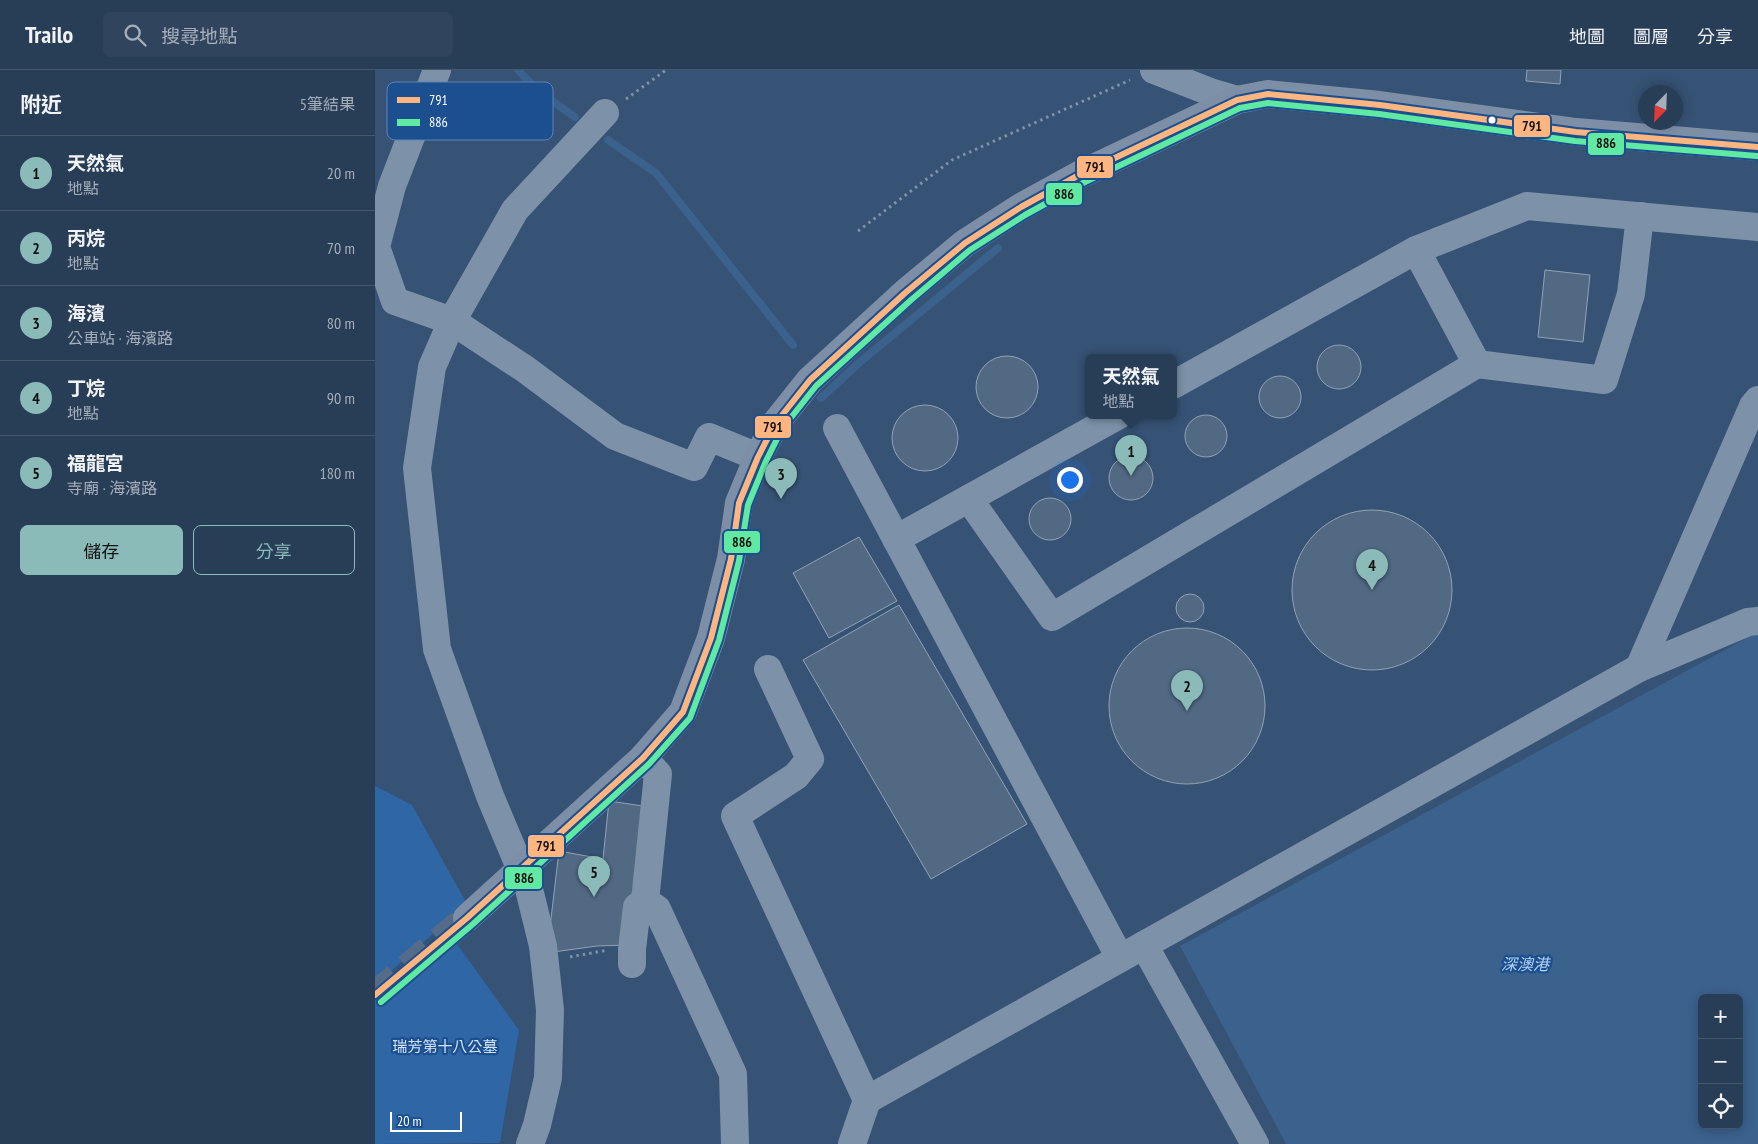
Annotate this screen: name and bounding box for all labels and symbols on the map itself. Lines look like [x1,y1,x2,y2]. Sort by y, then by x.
legend [387,82,553,140]
north arrow [1638,85,1683,130]
text: 791 [429,91,448,109]
text: 886 [429,113,448,131]
line badge: 791 [1513,114,1551,138]
unlabelled marker [1487,115,1497,125]
text: 791 [1522,117,1542,135]
line badge: 886 [1587,132,1625,156]
text: 886 [1596,134,1616,152]
line badge: 791 [1076,155,1114,179]
text: 791 [1085,158,1105,176]
line badge: 886 [1045,182,1083,206]
text: 886 [1054,185,1074,203]
line badge: 791 [754,415,792,439]
text: 791 [763,418,783,436]
pin: 1 [1115,435,1147,476]
pin: 3 [765,458,797,499]
your location [1057,467,1083,493]
line badge: 886 [723,530,761,554]
text: 886 [732,533,752,551]
pin: 4 [1356,549,1388,590]
pin: 2 [1171,670,1203,711]
line badge: 791 [527,834,565,858]
text: 791 [536,837,556,855]
pin: 5 [578,856,610,897]
line badge: 886 [504,866,543,890]
text: 886 [514,869,534,887]
water label: 深澳港 [1501,954,1551,974]
park label: 瑞芳第十八公墓 [392,1037,498,1056]
scale bar [390,1109,463,1132]

